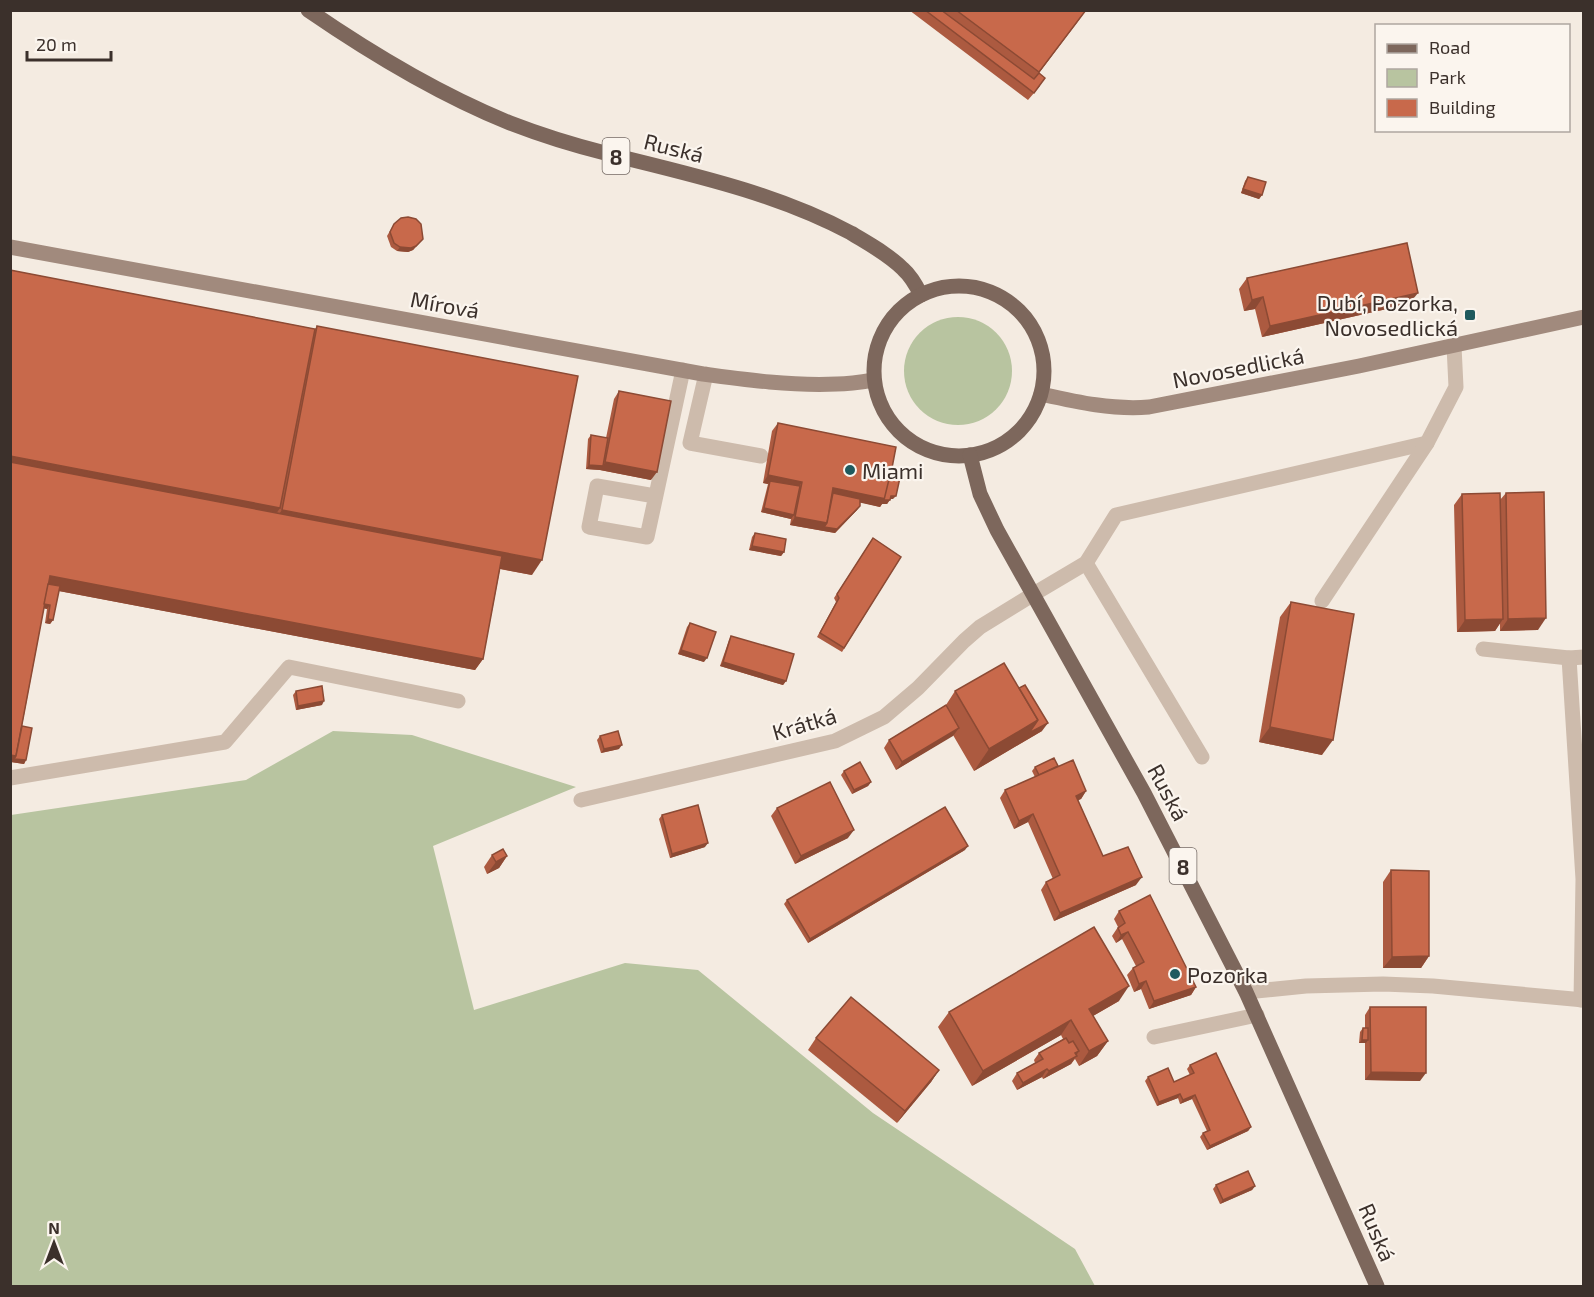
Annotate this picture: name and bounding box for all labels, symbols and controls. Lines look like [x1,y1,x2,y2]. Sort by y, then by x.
scale bar [27,24,111,62]
legend [1375,24,1570,132]
text: 20 m [36,33,77,55]
text: Road [1429,36,1470,58]
text: Park [1429,66,1466,88]
text: Building [1429,96,1496,118]
street label: Ruská [641,127,707,167]
road number: 8 [602,138,630,174]
street label: Mírová [409,285,481,323]
place label: Dubí, Pozorka, Novosedlická [1317,289,1458,340]
marker: Dubí, Pozorka, Novosedlická [1463,308,1477,322]
street label: Novosedlická [1170,341,1306,393]
place label: Miami [862,457,924,483]
marker: Miami [843,463,857,477]
street label: Krátká [769,701,839,745]
street label: Ruská [1143,759,1195,825]
road number: 8 [1170,848,1196,884]
place label: Pozorka [1187,961,1268,987]
marker: Pozorka [1168,967,1182,981]
street label: Ruská [1354,1199,1402,1265]
north arrow [24,1213,84,1273]
text: N [48,1218,60,1237]

